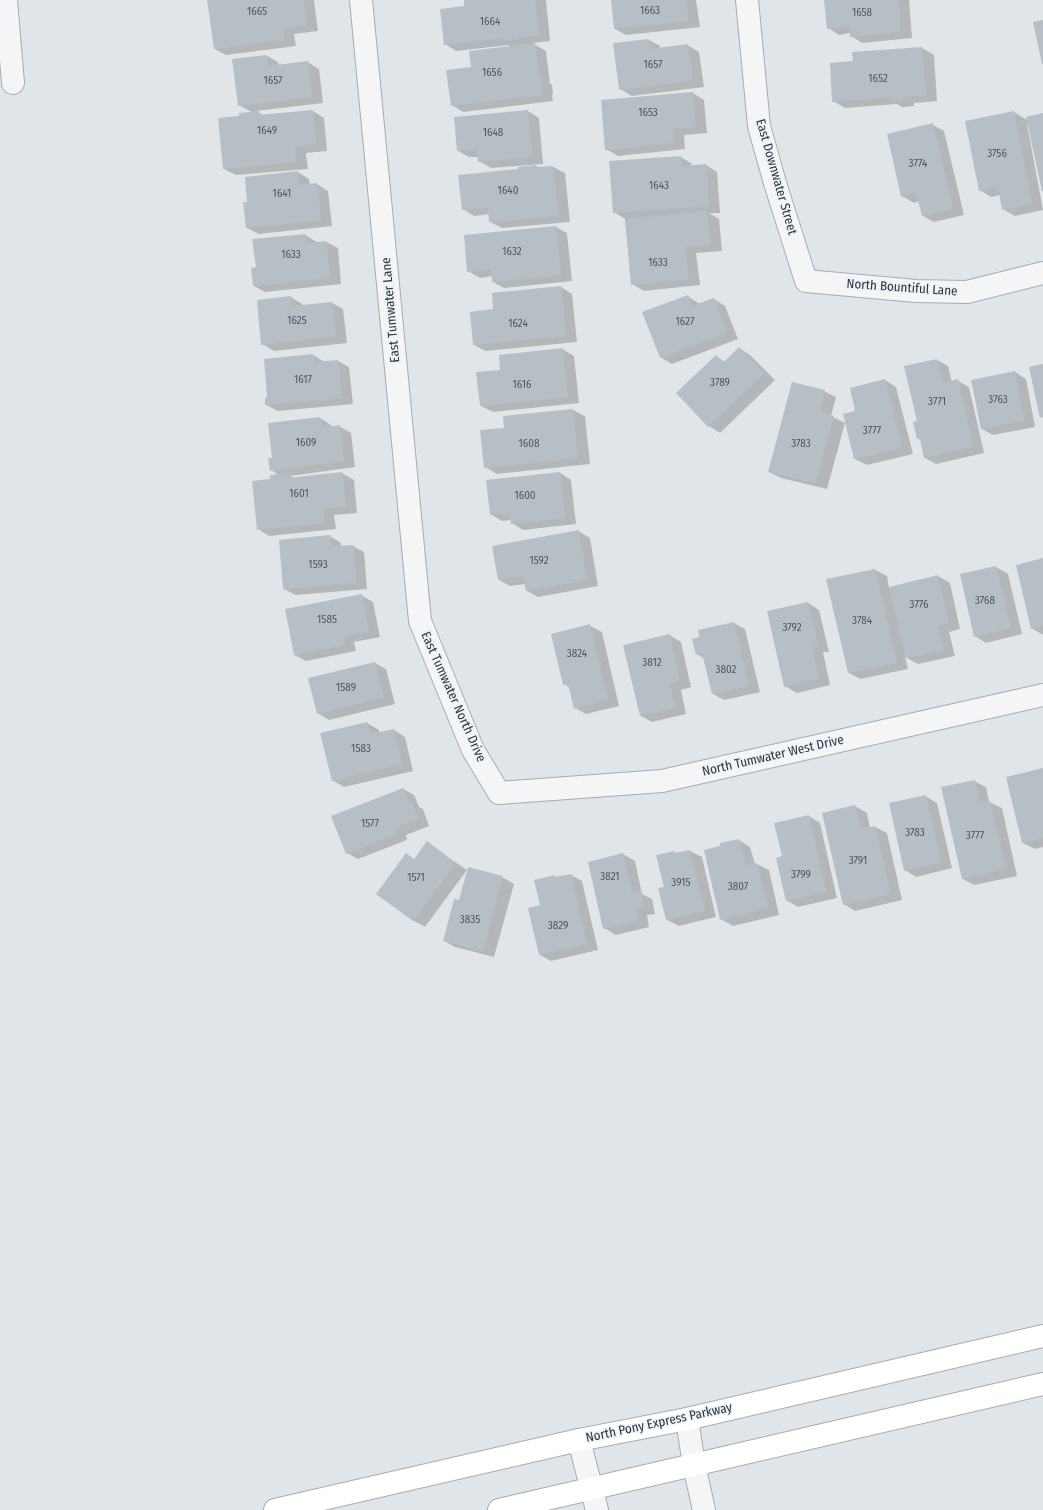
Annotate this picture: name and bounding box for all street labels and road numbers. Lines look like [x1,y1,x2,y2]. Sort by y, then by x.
street label: East Downwater Street [752,117,800,237]
street label: East Tumwater Lane [379,257,403,363]
street label: North Bountiful Lane [846,276,958,300]
street label: East Tumwater North Drive [417,629,489,765]
street label: North Tumwater West Drive [701,732,845,780]
street label: North Pony Express Parkway [584,1400,734,1446]

